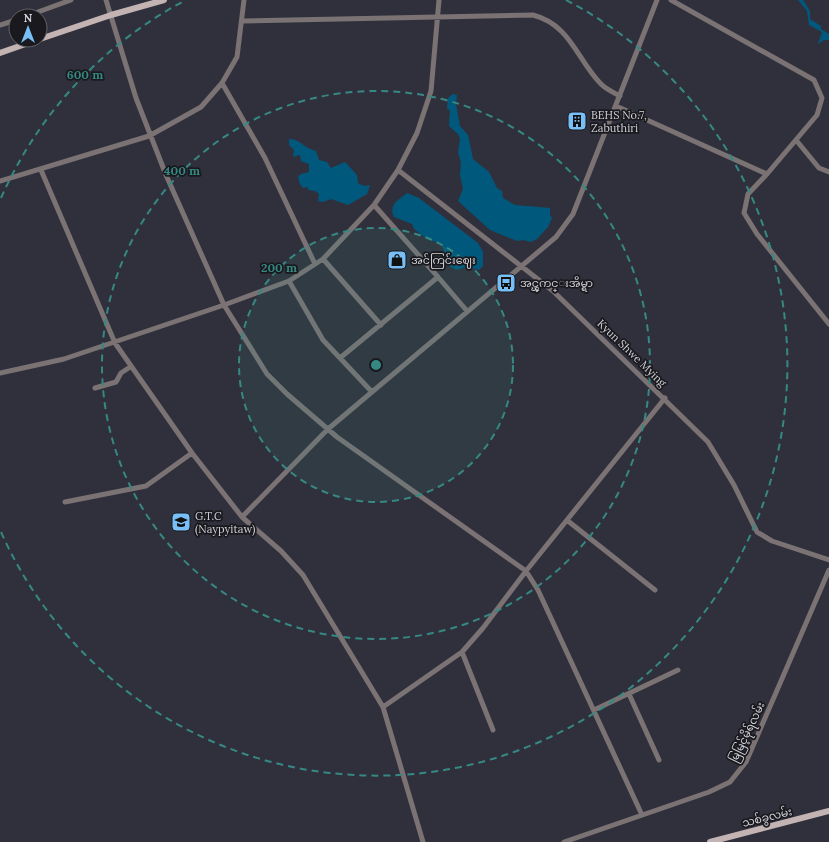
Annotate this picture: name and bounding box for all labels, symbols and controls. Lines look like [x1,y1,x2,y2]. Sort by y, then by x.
north arrow [8,8,48,48]
text: N [24,11,33,25]
text: 600 m [67,67,103,82]
place label: BEHS No.7, Zabuthiri [591,108,647,135]
building icon: BEHS No.7, Zabuthiri [566,110,588,132]
text: 400 m [164,163,200,178]
shop icon: အင်ကြင်းဈေး [386,249,408,271]
place label: အင်ကြင်းဈေး [411,253,476,269]
text: 200 m [261,260,297,275]
bus stop icon: အင္ၾကင္းအိမ္ရာ [495,272,517,294]
place label: အင္ၾကင္းအိမ္ရာ [520,276,593,292]
street label: Kyun Shwe Mying [594,316,670,390]
centre of rings [369,358,383,372]
place label: G.T.C (Naypyitaw) [195,509,255,537]
school or university icon: G.T.C (Naypyitaw) [170,511,192,533]
street label: မြမြင့်မိုရ်လမ်း [726,699,770,765]
street label: သစ်ခွလမ်း [741,804,794,832]

